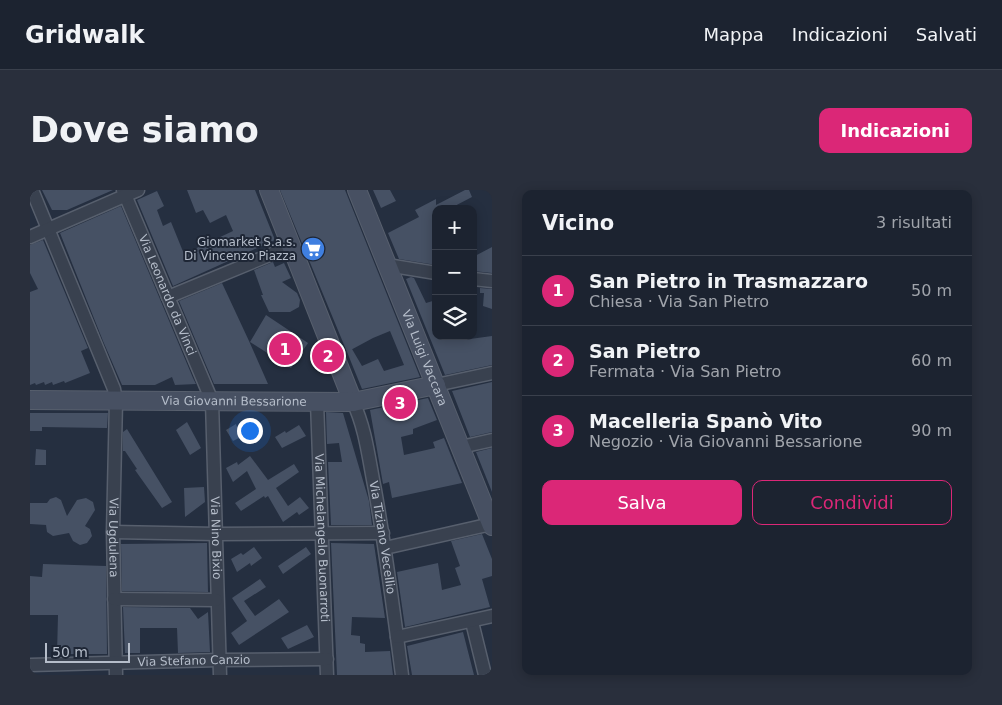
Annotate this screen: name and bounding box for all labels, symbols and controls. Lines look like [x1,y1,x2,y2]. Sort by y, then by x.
text: Gridwalk [25,21,145,49]
text: Mappa [703,24,764,45]
text: Indicazioni [792,24,888,45]
text: Salvati [916,24,977,45]
button: Indicazioni [819,108,972,153]
text: Dove siamo [30,110,259,150]
map controls [432,205,477,340]
button: + [432,205,477,250]
text: Vicino [542,211,614,235]
text: 3 risultati [876,213,952,232]
street label: Via Leonardo da Vinci [136,232,199,358]
place label: Giomarket S.a.s. Di Vincenzo Piazza [184,235,296,263]
supermarket icon: Giomarket S.a.s. Di Vincenzo Piazza [300,236,326,262]
button: − [432,250,477,295]
text: San Pietro in Trasmazzaro [589,270,868,292]
text: 1 [552,281,564,300]
text: 50 m [911,281,952,300]
text: Chiesa · Via San Pietro [589,292,769,311]
button: layers [432,295,477,340]
street label: Via Luigi Vaccara [399,308,450,408]
pin: 1 [269,330,301,368]
pin: 2 [312,337,344,375]
text: San Pietro [589,340,700,362]
text: 2 [552,351,564,370]
text: 60 m [911,351,952,370]
text: Fermata · Via San Pietro [589,362,781,381]
pin: 3 [384,384,416,422]
street label: Via Giovanni Bessarione [161,394,307,409]
text: Macelleria Spanò Vito [589,410,822,432]
your location [237,418,263,444]
text: 3 [552,421,564,440]
text: 90 m [911,421,952,440]
text: Negozio · Via Giovanni Bessarione [589,432,862,451]
street label: Via Michelangelo Buonarroti [312,453,332,622]
street label: Via Tiziano Vecellio [366,480,398,595]
button: Salva [542,480,742,525]
button: Condividi [752,480,952,525]
street label: Via Nino Bixio [208,496,224,580]
street label: Via Ugdulena [106,497,121,578]
scale bar [45,640,130,663]
text: 50 m [52,644,88,660]
street label: Via Stefano Canzio [137,653,250,669]

